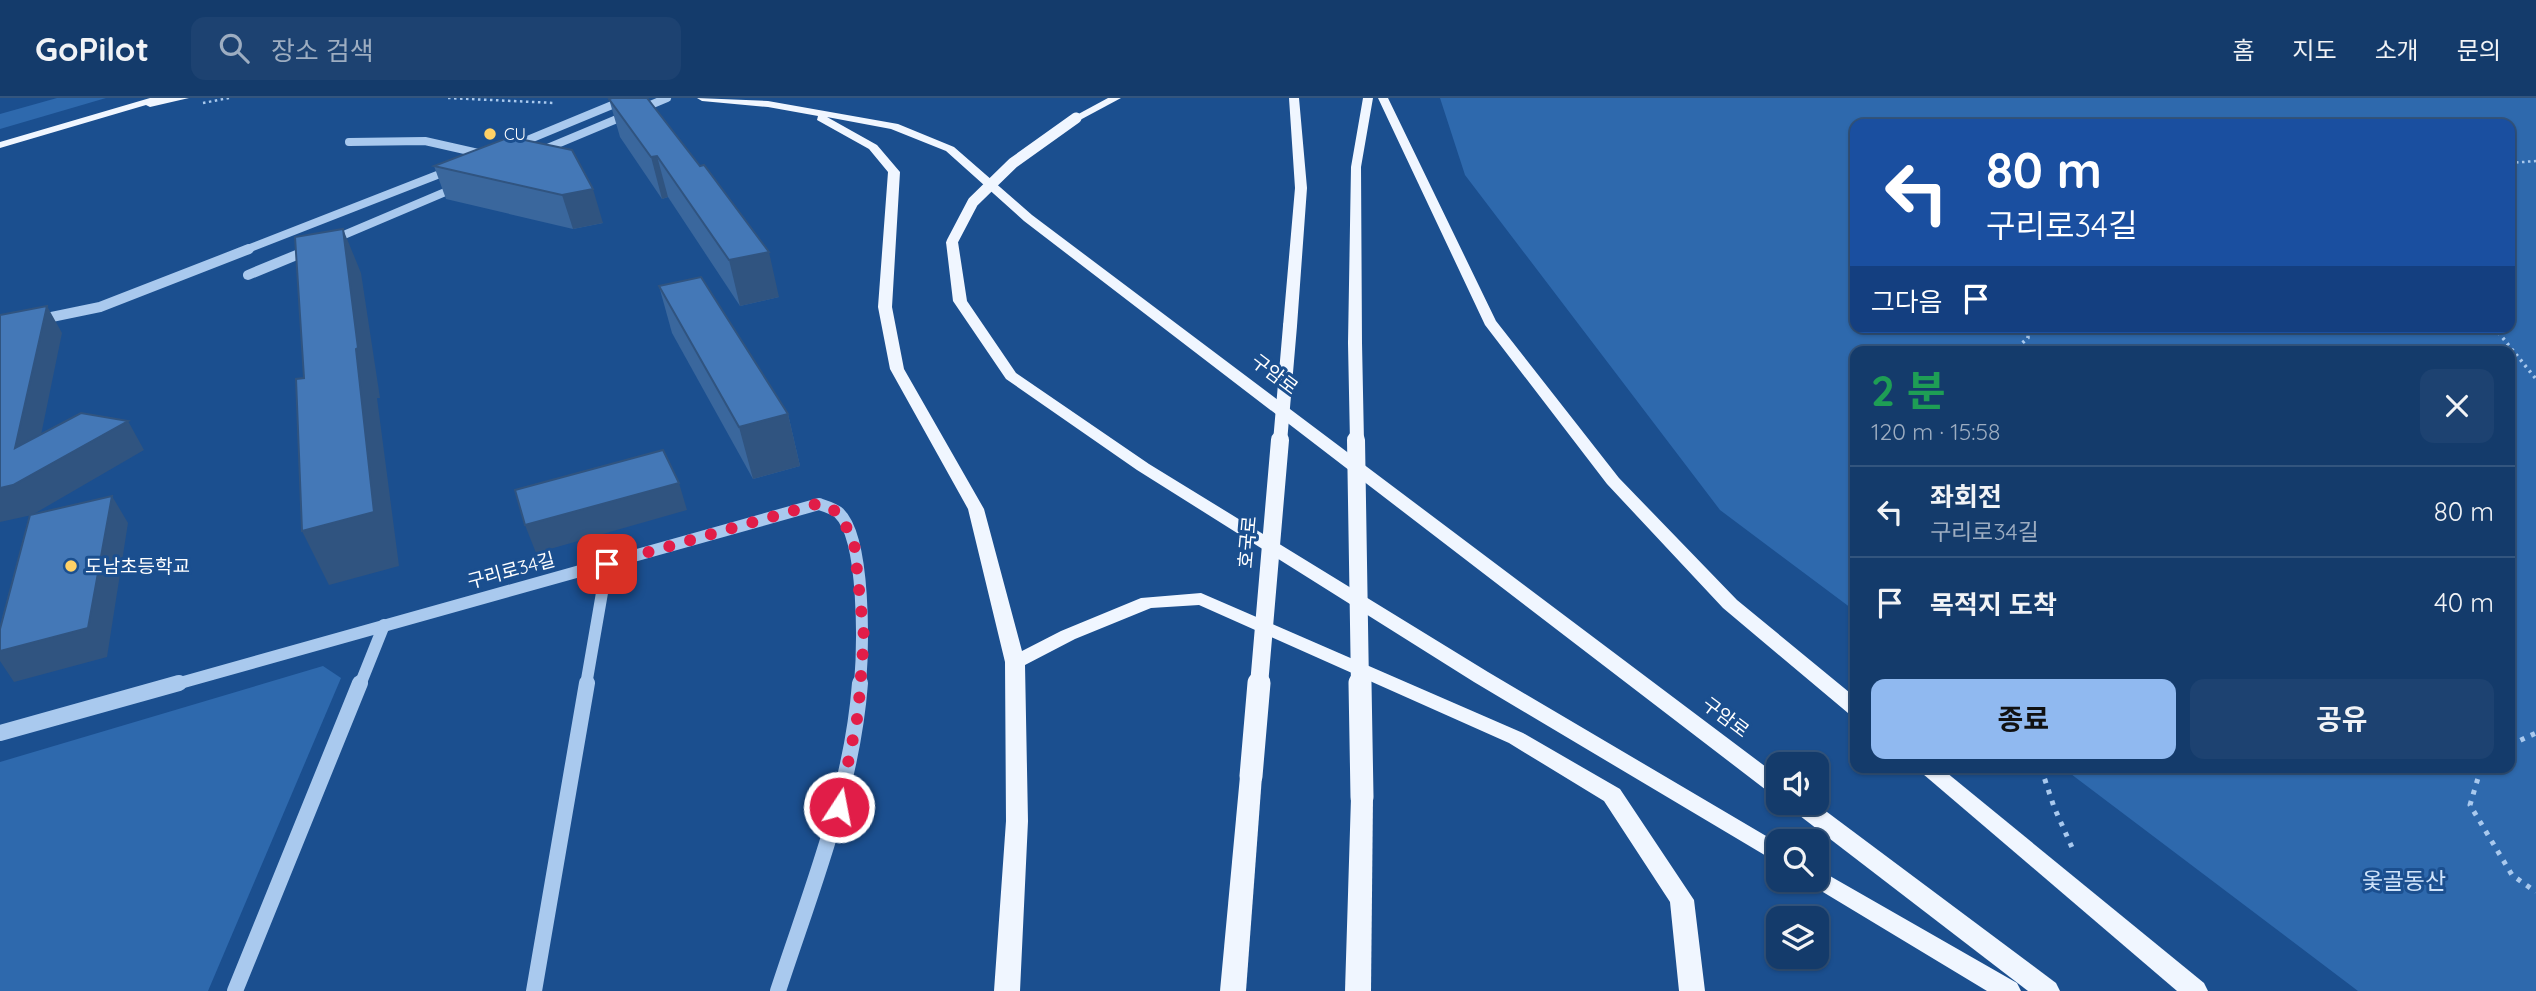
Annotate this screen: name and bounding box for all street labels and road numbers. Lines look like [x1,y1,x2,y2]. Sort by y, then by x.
street label: 구암로 [1247,349,1303,399]
street label: 호국로 [1233,515,1261,569]
street label: 구리로34길 [464,547,558,593]
street label: 구암로 [1698,692,1754,742]

